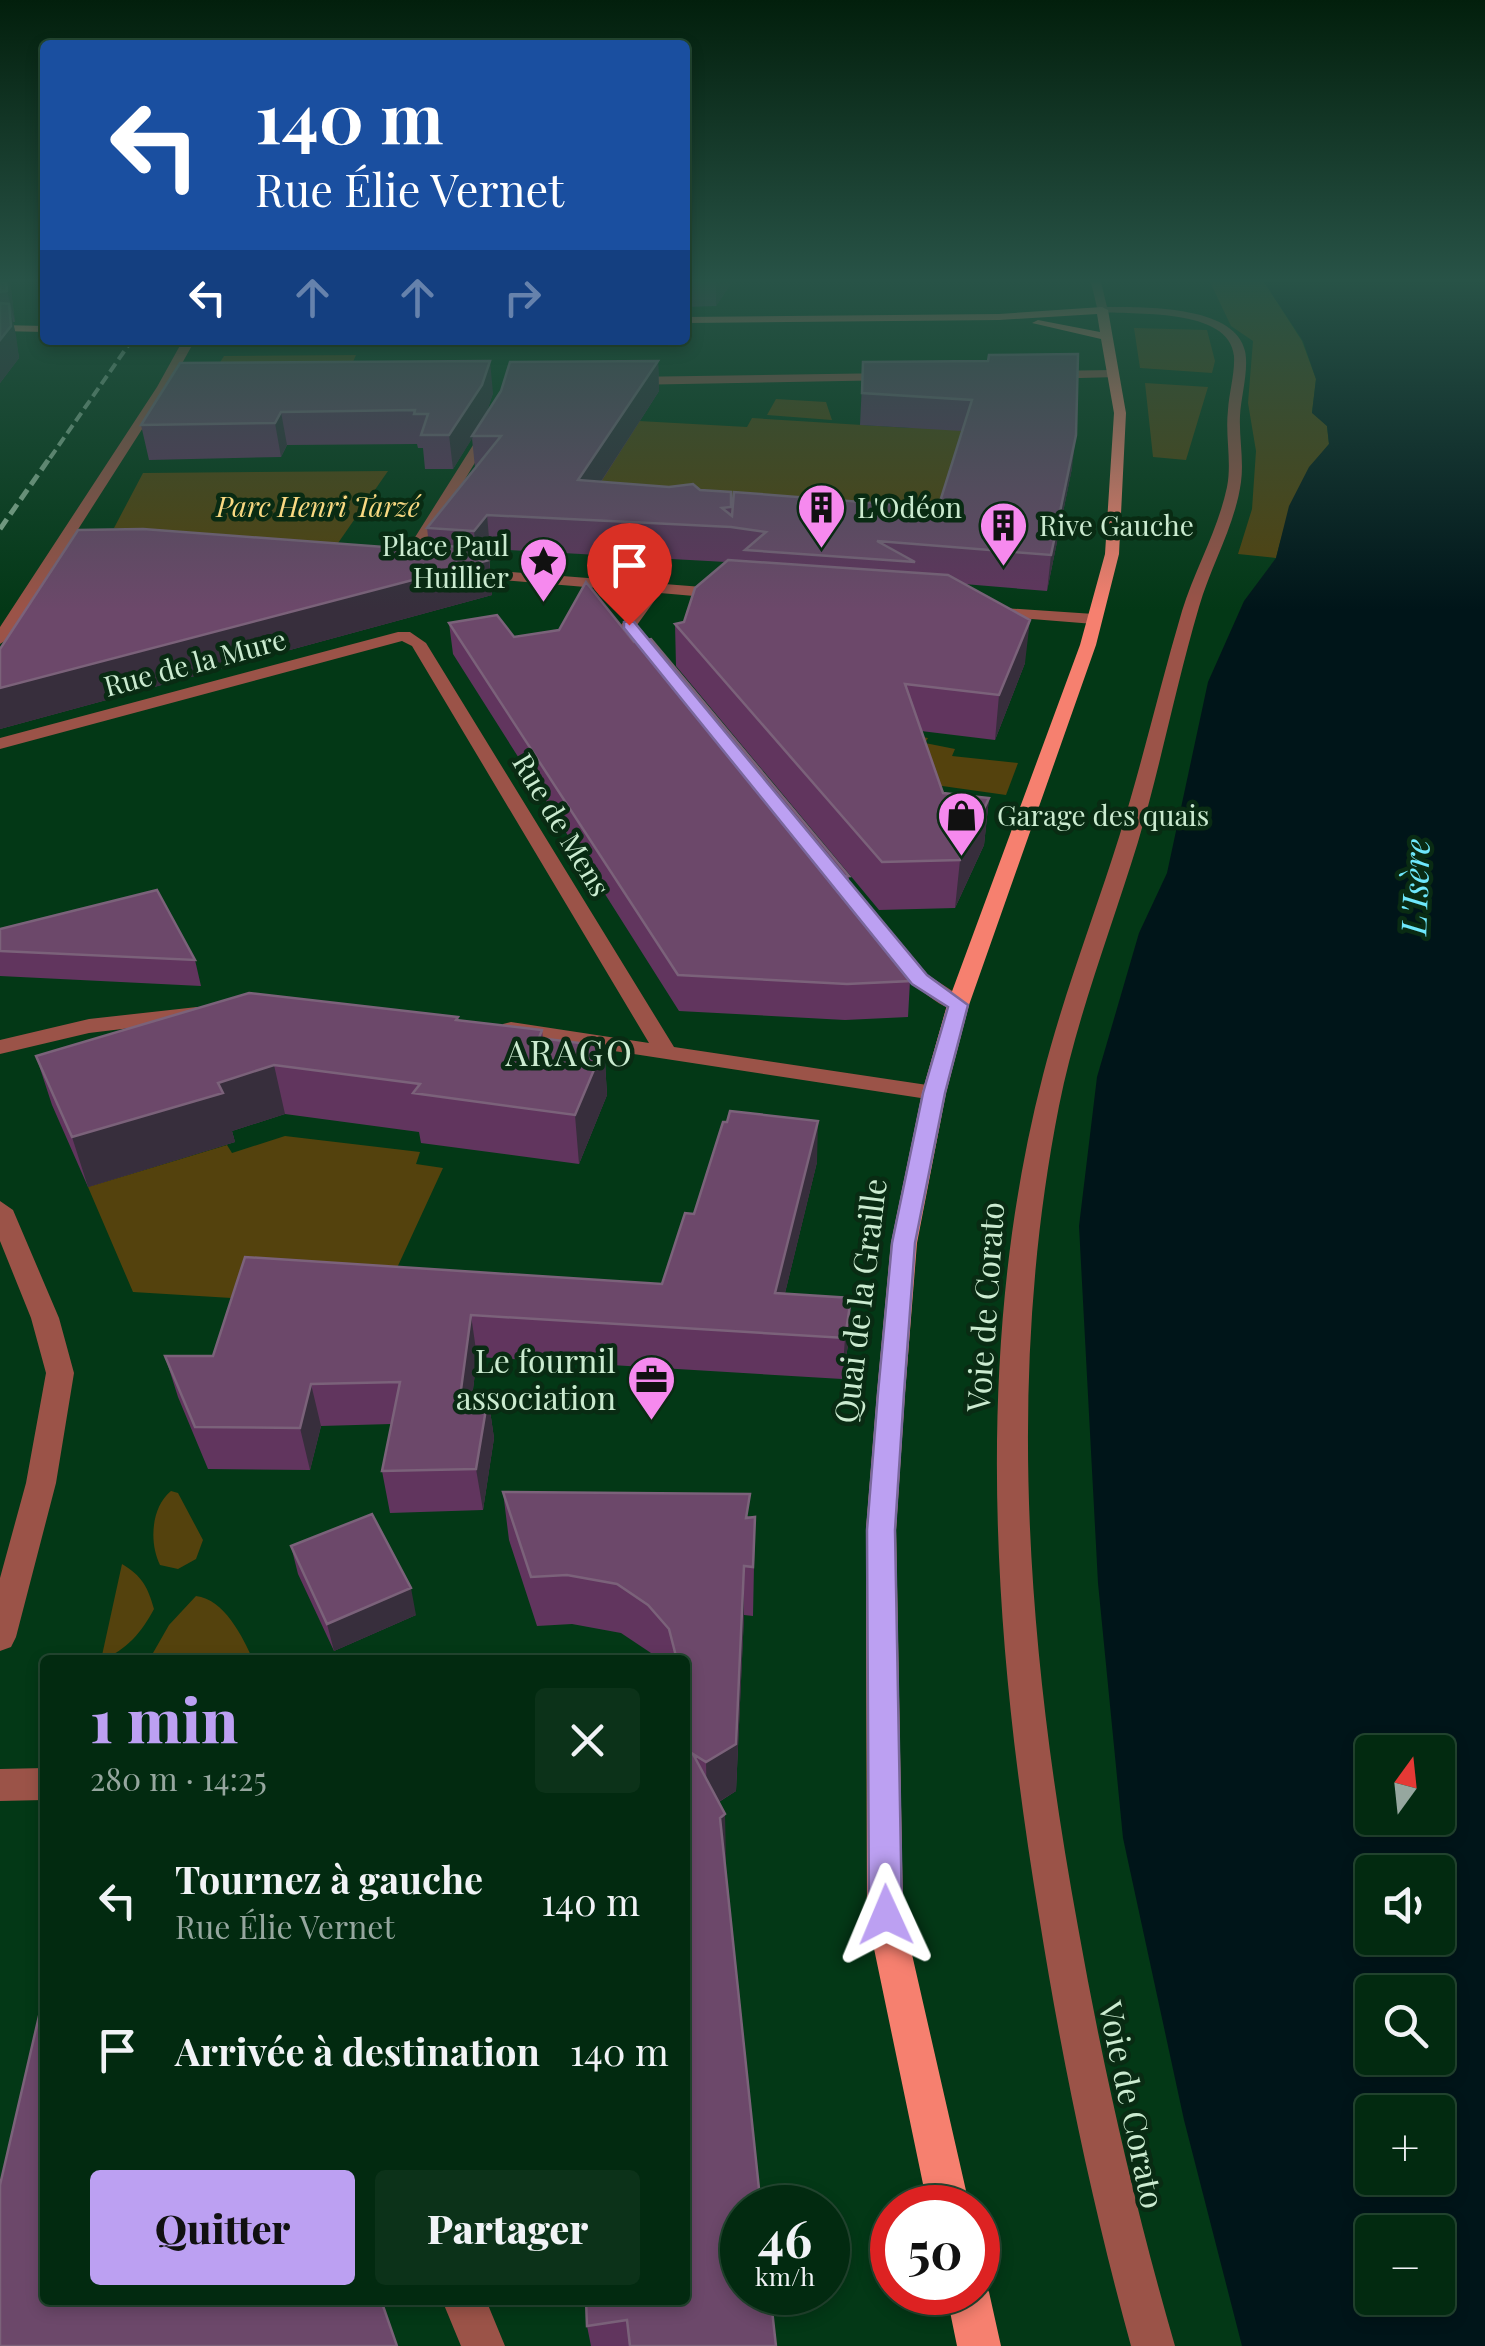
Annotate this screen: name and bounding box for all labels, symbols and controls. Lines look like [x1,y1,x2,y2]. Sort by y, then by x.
text: 140 m [255,68,444,162]
icon: left [90,80,220,210]
text: Rue Élie Vernet [255,158,564,218]
icon: left [180,270,235,325]
icon: ahead [285,270,340,325]
icon: ahead [390,270,445,325]
icon: right [495,270,550,325]
building icon: L'Odéon [796,482,848,550]
park label: Parc Henri Tarzé [215,487,422,524]
place label: L'Odéon [857,488,962,525]
building icon: Rive Gauche [978,500,1030,568]
place label: Rive Gauche [1039,506,1194,543]
pin [587,523,672,626]
place label: Place Paul Huillier [382,526,510,595]
place icon: Place Paul Huillier [518,536,570,604]
icon: arrive [602,538,657,593]
street label: Rue de la Mure [99,619,290,704]
street label: Rue de Mens [505,746,619,902]
shop icon: Garage des quais [936,790,988,858]
place label: Garage des quais [997,796,1209,833]
water label: L'Isère [1388,838,1439,938]
district label: ARAGO [505,1028,634,1075]
street label: Quai de la Graille [822,1176,895,1426]
street label: Voie de Corato [955,1200,1012,1414]
place label: Le fournil association [456,1338,616,1418]
office icon: Le fournil association [625,1354,677,1422]
text: 1 min [90,1678,238,1758]
button: close [535,1688,640,1793]
north arrow [1355,1735,1455,1835]
map controls [1355,1735,1455,2315]
text: 280 m · 14:25 [90,1756,267,1799]
text: Tournez à gauche [175,1853,483,1904]
button: sound [1355,1855,1455,1955]
position arrow [834,1863,938,1967]
icon: left [90,1873,145,1928]
text: 140 m [541,1875,640,1926]
text: Rue Élie Vernet [175,1904,395,1947]
button: search [1355,1975,1455,2075]
street label: Voie de Corato [1090,1996,1176,2212]
icon: arrive [90,2023,145,2078]
text: Arrivée à destination [175,2025,540,2076]
text: 140 m [570,2025,669,2076]
button: + [1355,2095,1455,2195]
button: Quitter [90,2170,355,2285]
button: Partager [375,2170,640,2285]
speed limit sign: 50 [870,2185,1000,2315]
text: 46 [758,2204,812,2271]
button: − [1355,2215,1455,2315]
text: km/h [755,2259,815,2292]

